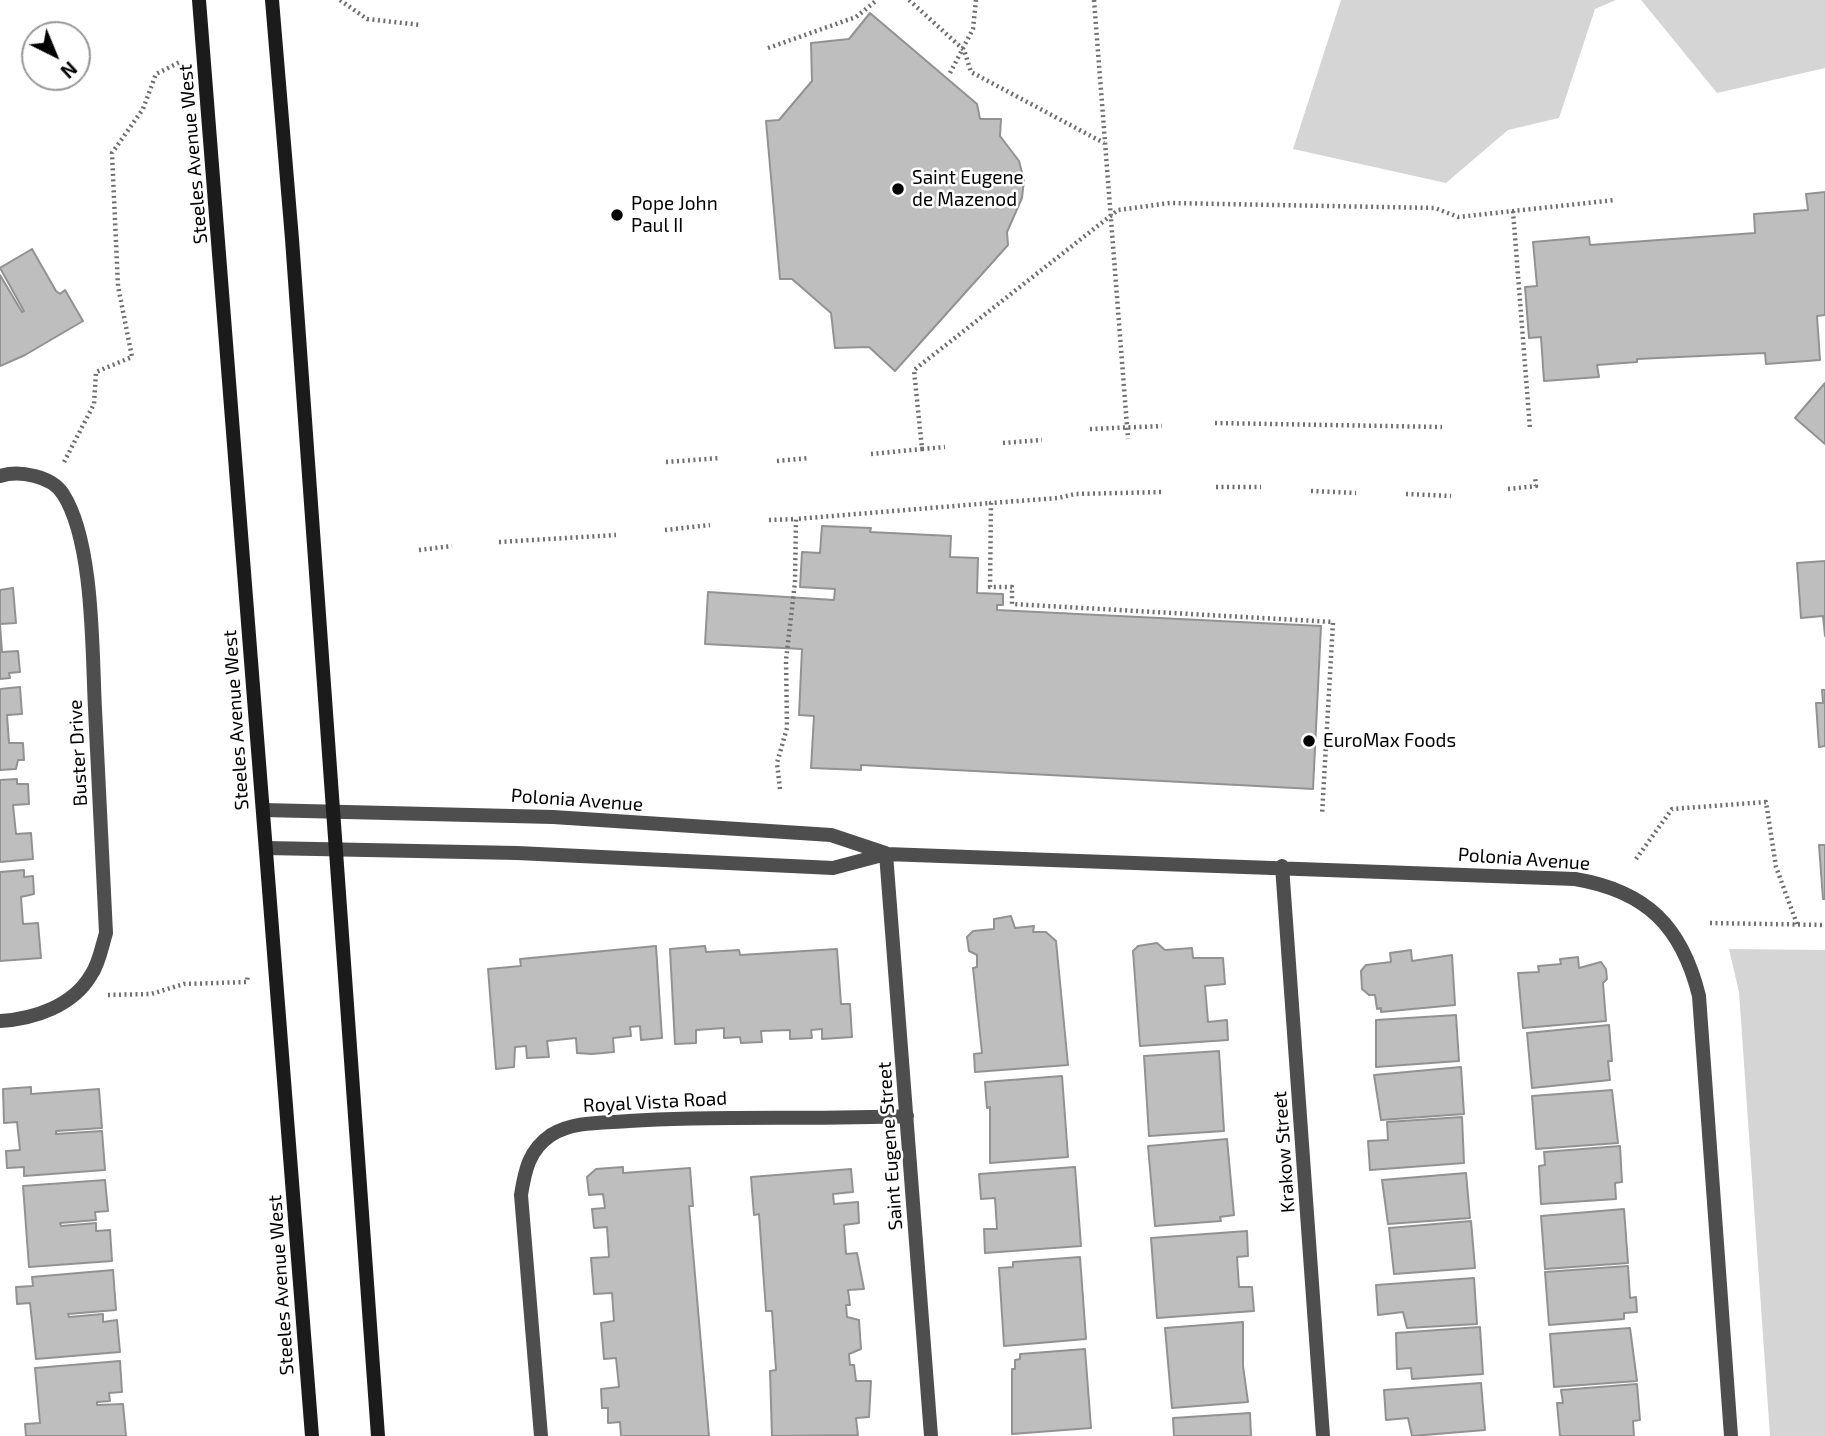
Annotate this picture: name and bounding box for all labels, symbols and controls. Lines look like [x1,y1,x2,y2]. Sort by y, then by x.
north arrow [21,21,91,91]
text: N [56,57,82,83]
street label: Steeles Avenue West [174,63,212,245]
place label: Saint Eugene de Mazenod [912,167,1024,211]
marker: Saint Eugene de Mazenod [890,181,906,197]
place label: Pope John Paul II [631,193,718,237]
marker: Pope John Paul II [609,207,625,223]
street label: Steeles Avenue West [218,629,254,811]
street label: Buster Drive [64,699,92,807]
place label: EuroMax Foods [1323,730,1456,752]
marker: EuroMax Foods [1301,733,1317,749]
street label: Polonia Avenue [510,784,644,816]
street label: Polonia Avenue [1457,843,1591,875]
street label: Saint Eugene Street [873,1061,907,1231]
street label: Royal Vista Road [582,1087,728,1117]
street label: Krakow Street [1268,1090,1300,1214]
street label: Steeles Avenue West [263,1194,299,1376]

